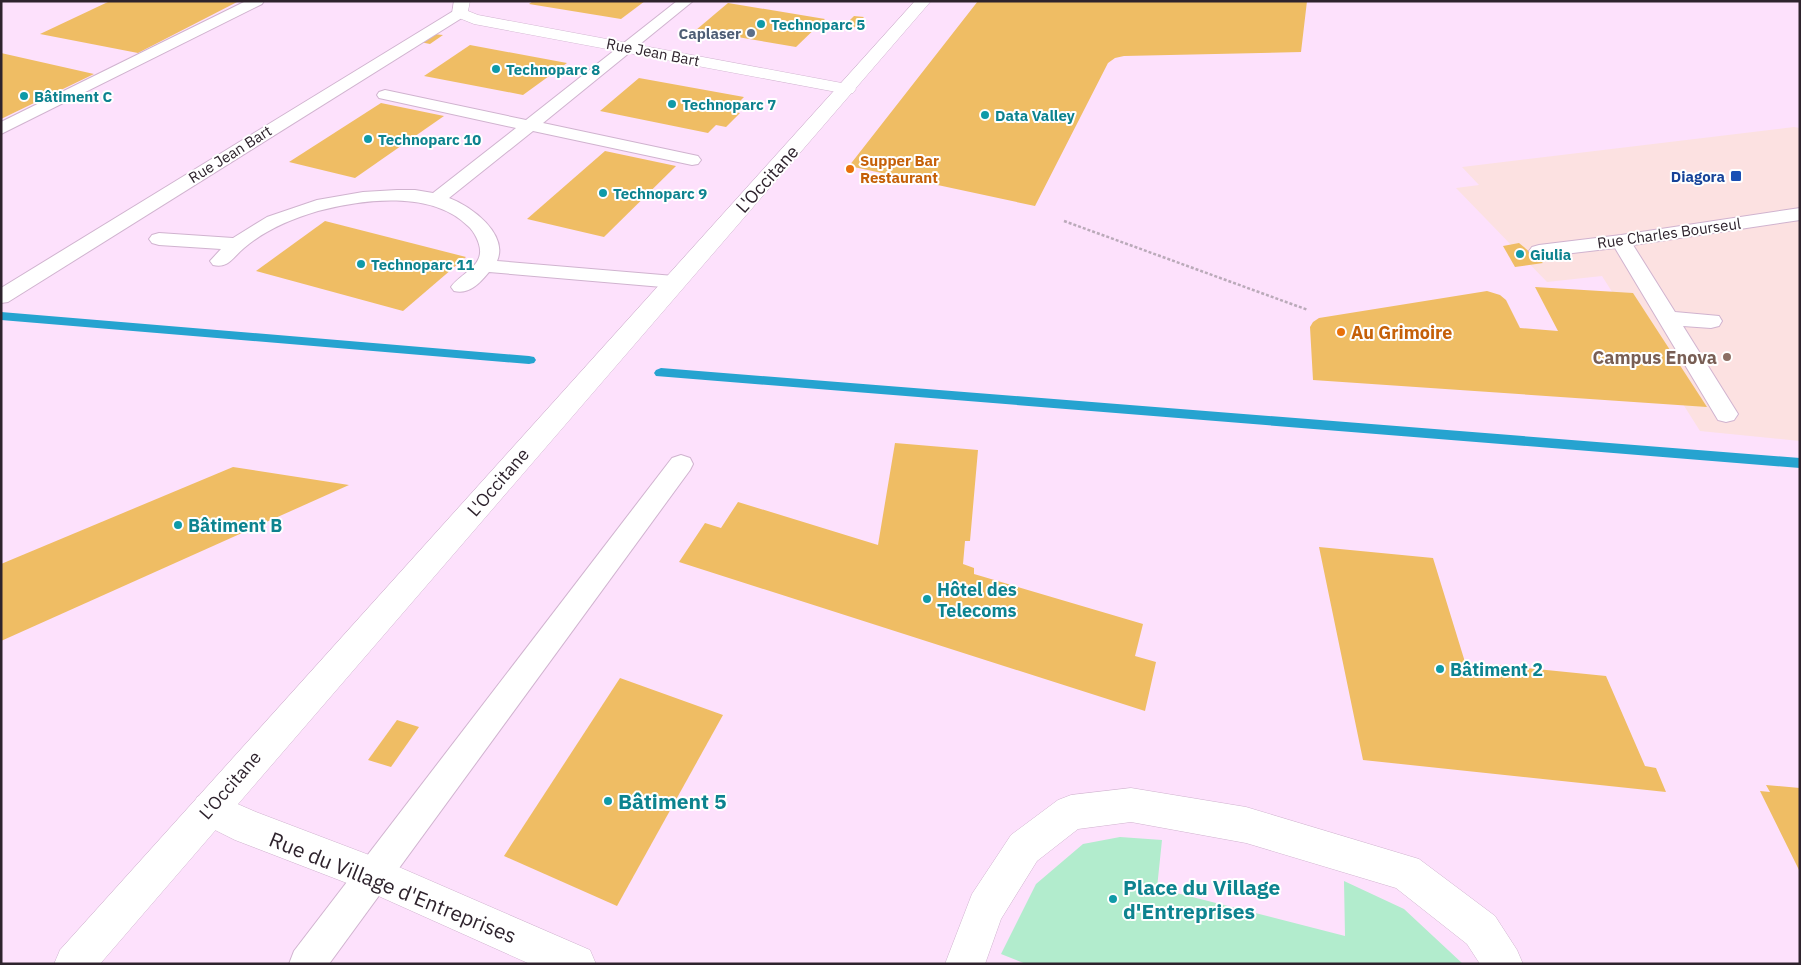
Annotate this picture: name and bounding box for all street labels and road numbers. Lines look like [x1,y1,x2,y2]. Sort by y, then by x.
street label: Rue Jean Bart [605,34,701,70]
street label: Rue Jean Bart [185,121,275,187]
street label: L'Occitane [731,140,803,218]
street label: Rue Charles Bourseul [1596,214,1742,252]
street label: L'Occitane [462,443,534,521]
street label: L'Occitane [194,746,266,824]
street label: Rue du Village d'Entreprises [265,825,521,949]

